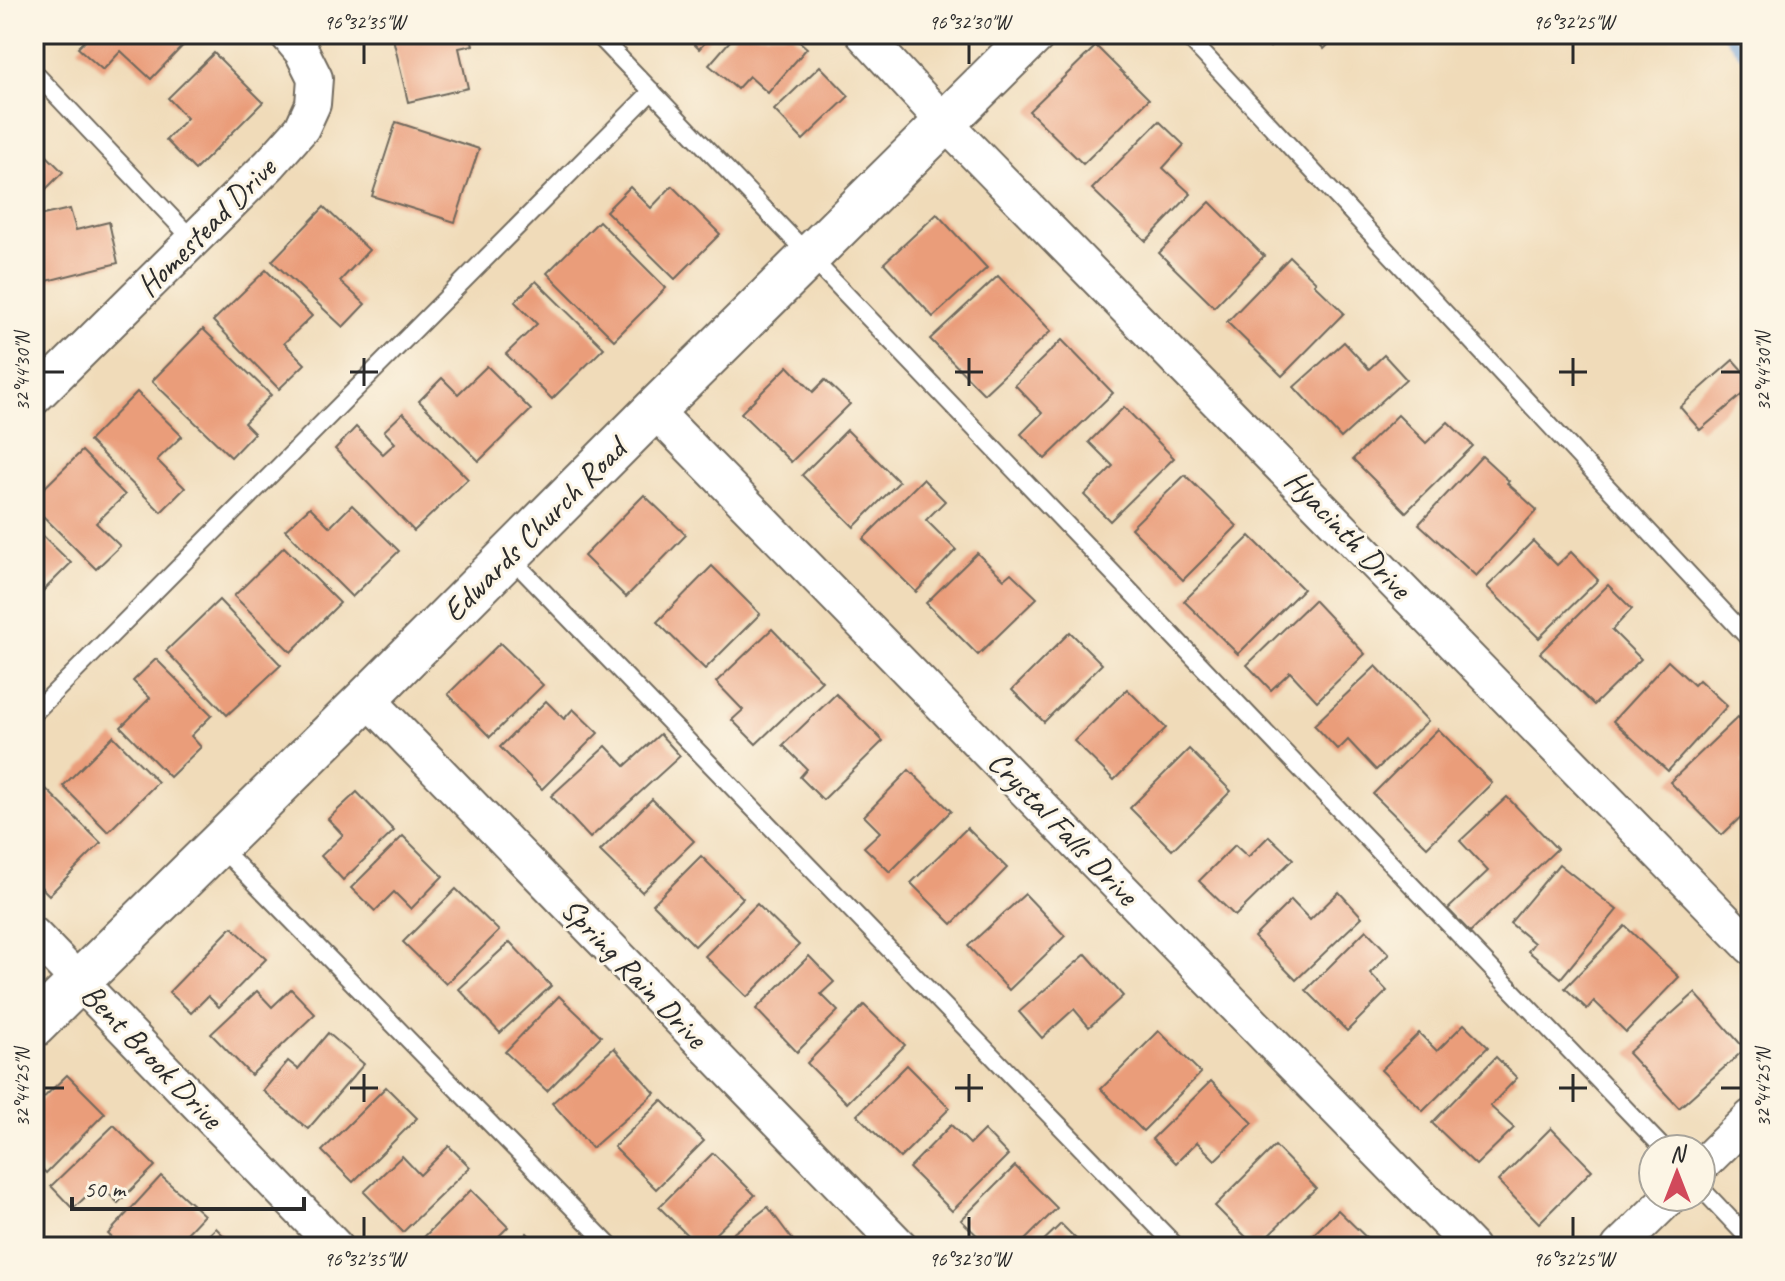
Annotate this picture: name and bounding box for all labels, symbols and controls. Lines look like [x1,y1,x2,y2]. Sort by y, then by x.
text: 96°32'35"W [323,10,408,35]
text: 96°32'30"W [928,10,1013,35]
text: 96°32'25"W [1532,10,1617,35]
street label: Homestead Drive [128,147,286,305]
text: 32°44'30"N [10,330,35,411]
text: 32°44'30"N [1751,330,1776,411]
street label: Edwards Church Road [434,426,638,630]
street label: Hyacinth Drive [1276,461,1422,609]
street label: Crystal Falls Drive [979,742,1149,916]
street label: Spring Rain Drive [552,889,718,1059]
street label: Bent Brook Drive [72,975,233,1139]
text: 32°44'25"N [10,1046,35,1127]
text: 32°44'25"N [1751,1046,1776,1127]
north arrow [1637,1133,1717,1213]
text: N [1670,1140,1687,1168]
scale bar [72,1161,304,1211]
text: 50 m [84,1174,127,1204]
text: 96°32'35"W [323,1247,408,1272]
text: 96°32'30"W [928,1247,1013,1272]
text: 96°32'25"W [1532,1247,1617,1272]

